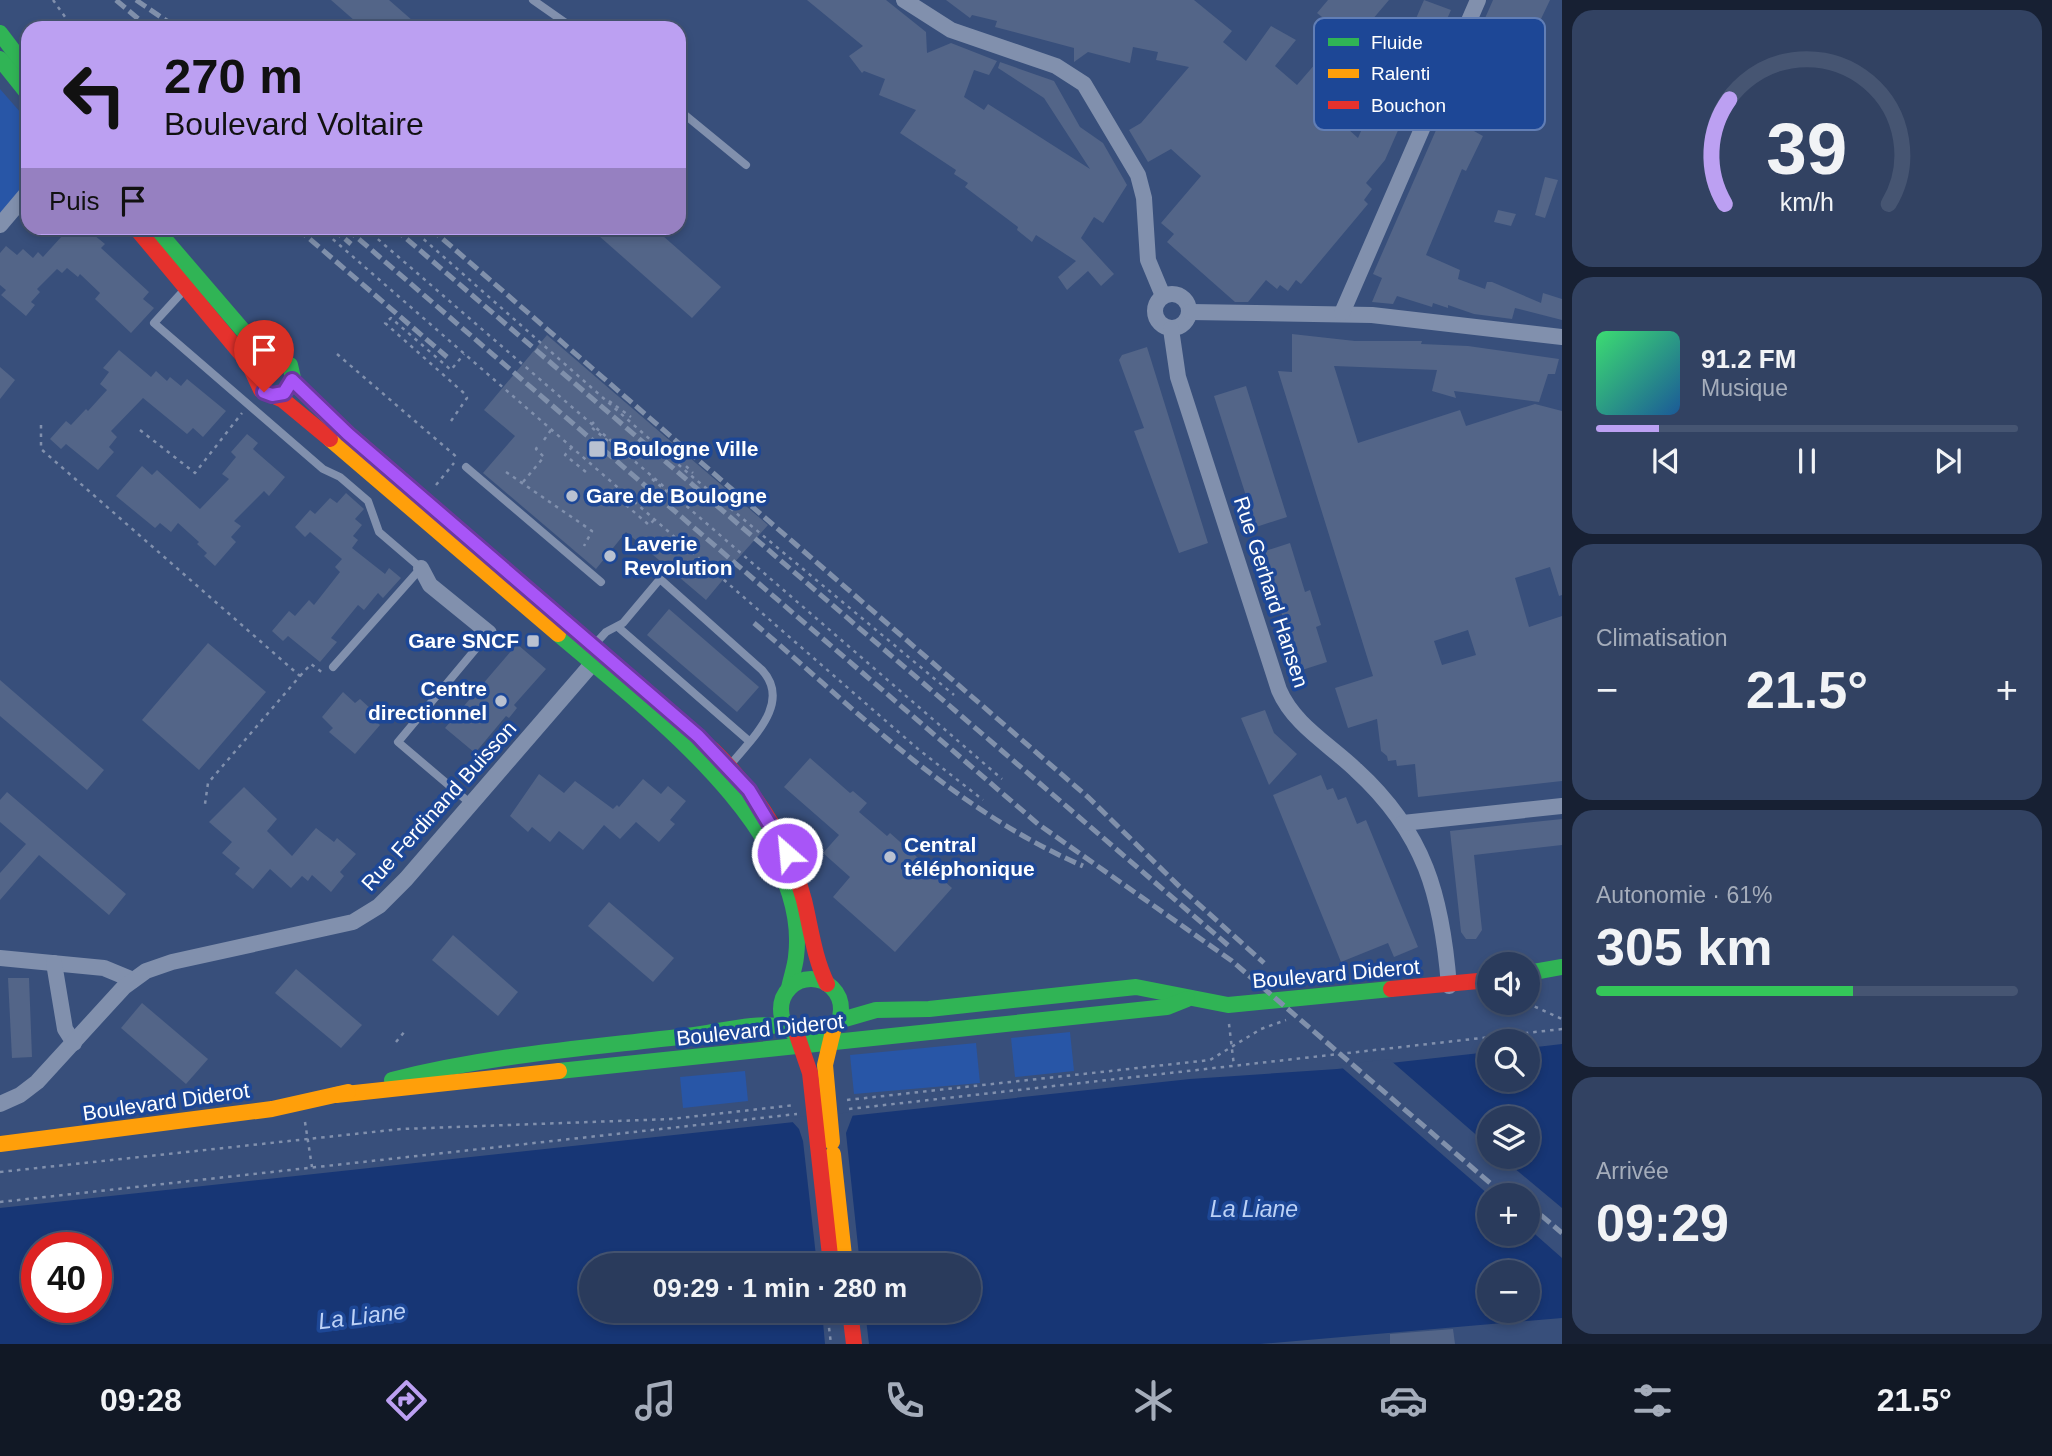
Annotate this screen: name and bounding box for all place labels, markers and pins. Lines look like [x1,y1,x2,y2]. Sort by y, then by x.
pin [234,320,294,392]
place label: Boulogne Ville [613,437,758,460]
marker: Boulogne Ville [587,439,607,459]
place label: Gare de Boulogne [586,484,767,507]
marker: Gare de Boulogne [564,488,580,504]
place label: Laverie Revolution [624,532,733,579]
marker: Laverie Revolution [602,548,618,564]
place label: Gare SNCF [408,629,519,652]
marker: Gare SNCF [525,633,541,649]
place label: Centre directionnel [368,677,487,724]
marker: Centre directionnel [493,693,509,709]
place label: Central téléphonique [904,833,1035,880]
marker: Central téléphonique [882,849,898,865]

